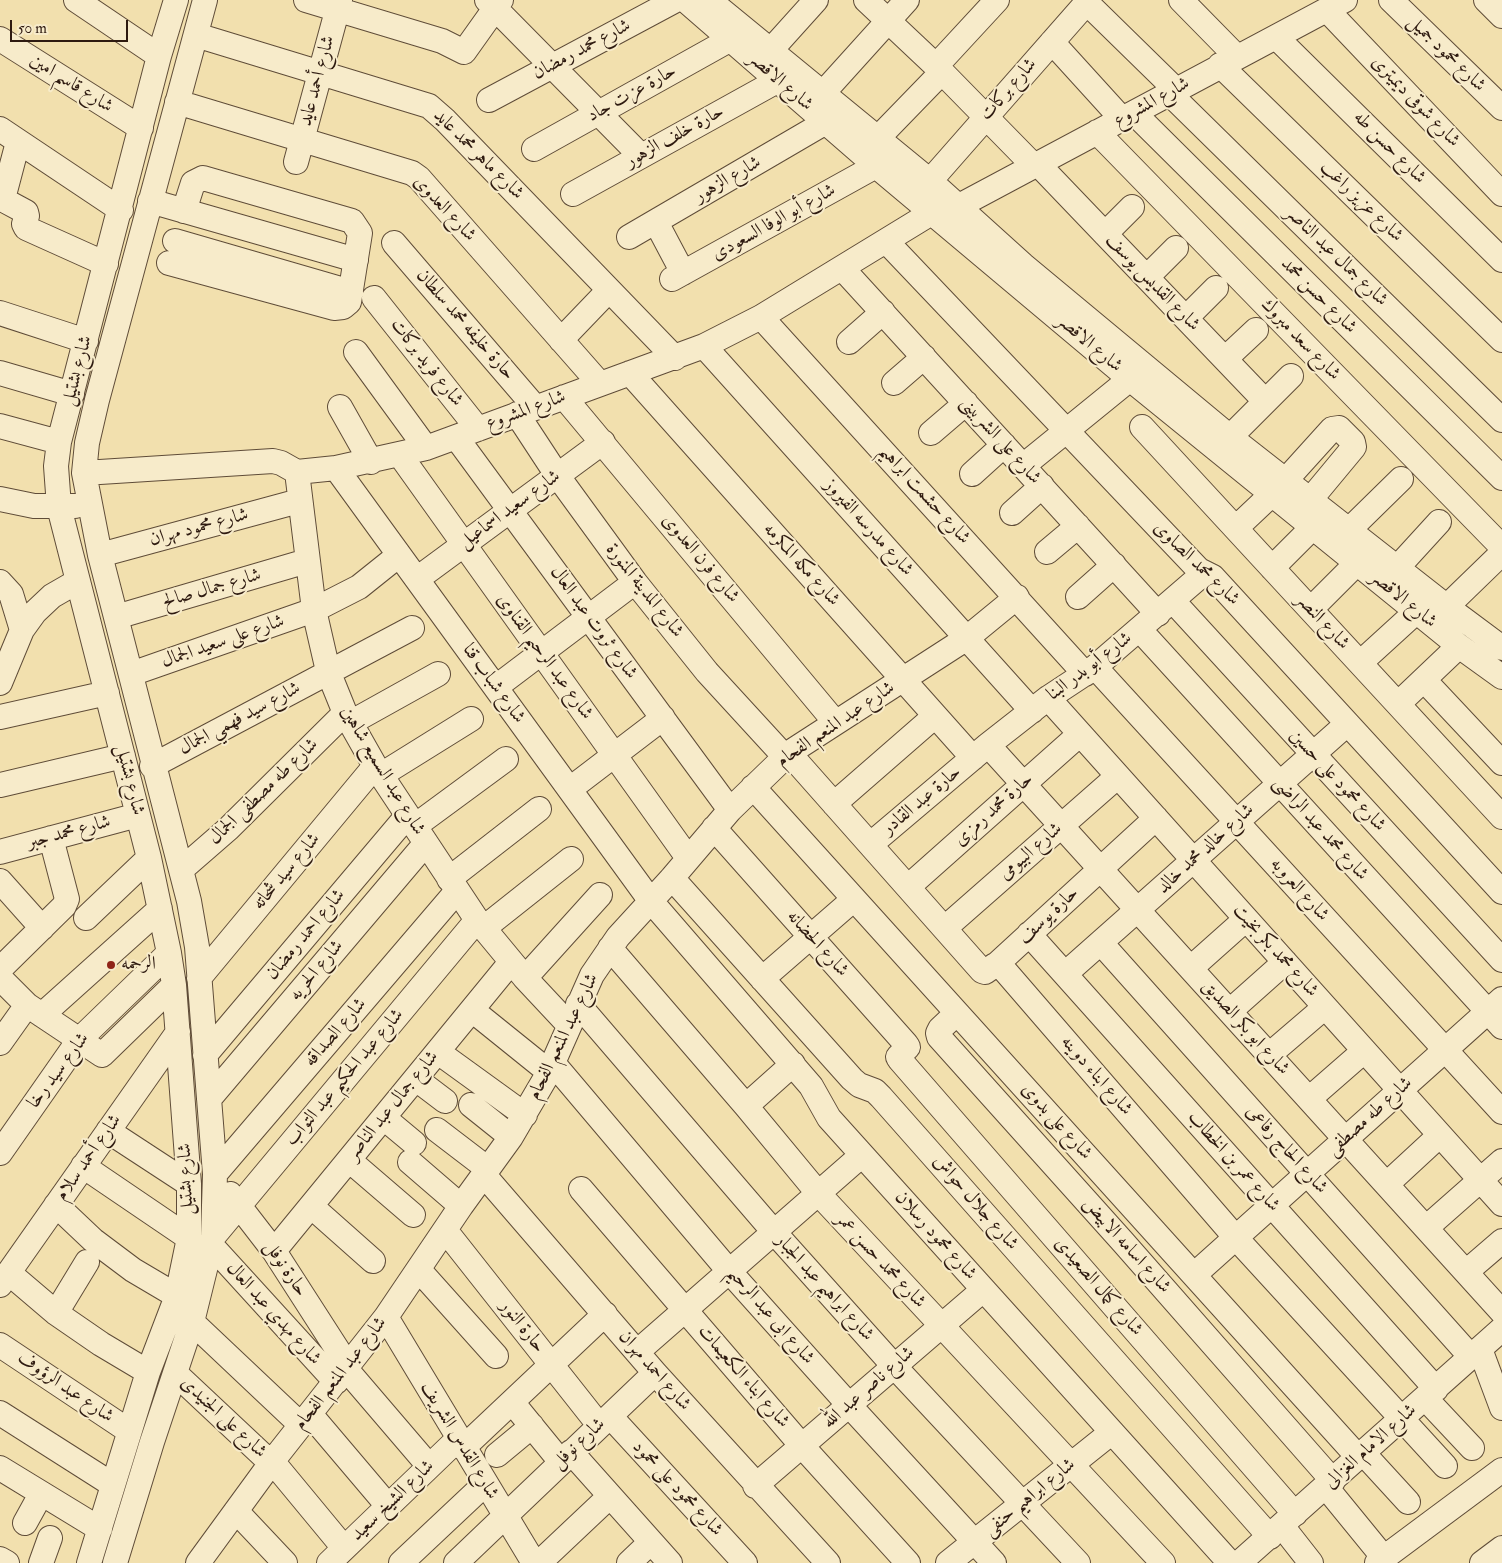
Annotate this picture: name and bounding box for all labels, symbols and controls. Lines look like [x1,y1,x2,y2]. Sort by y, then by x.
scale bar [12,10,130,42]
street label: شارع محمود جميل [1402,11,1490,97]
street label: شارع محمد رمضان [529,15,635,85]
text: 50 m [18,19,47,38]
street label: شارع أحمد عايد [295,33,341,129]
street label: شارع الاقصر [743,47,817,117]
street label: شارع قاسم امين [25,49,117,119]
street label: شارع شوقى ديميترى [1366,52,1464,152]
street label: شارع بركات [976,54,1042,126]
street label: حارة عزت جاد [583,60,681,128]
street label: شارع المشروع [1110,73,1194,133]
street label: حارة خلف الزهور [622,101,728,173]
street label: شارع ماهر محمد عايد [428,105,528,205]
street label: شارع حسن طه [1348,107,1430,189]
street label: شارع الزهور [690,152,766,208]
street label: شارع عزيز راغب [1314,157,1408,247]
street label: شارع العدوى [408,171,480,247]
street label: شارع أبو الوفا السعودى [708,179,840,267]
street label: شارع جمال عبد الناصر [1280,202,1392,312]
street label: شارع القديس يوسف [1100,229,1204,337]
street label: شارع حسن محمد [1275,253,1361,339]
street label: حارة خليفه محمد سلطان [411,265,519,385]
street label: شارع سعد مبروك [1255,294,1345,386]
street label: شارع الاقصر [1051,310,1127,378]
street label: شارع فريد بركات [385,314,467,412]
street label: شارع بشتيل [58,333,98,409]
street label: شارع المشروع [483,386,569,436]
street label: شارع على الشربينى [955,392,1045,490]
street label: شارع حشمت ابراهيم [873,440,975,550]
street label: شارع سعيد اسماعيل [455,466,565,554]
street label: شارع مدرسه الفيروز [818,475,918,581]
street label: شارع محمود مهران [147,504,251,552]
street label: شارع فرن العدوى [656,510,744,608]
street label: شارع محمد الصاوى [1148,517,1244,611]
street label: شارع مكه المكرمه [758,519,844,611]
street label: شارع المدينة المنورة [600,539,688,643]
street label: شارع ثروت عبد العال [544,562,642,684]
street label: شارع جمال صالح [160,564,264,614]
street label: شارع الاقصر [1365,566,1441,634]
street label: شارع النصر [1290,589,1354,655]
street label: شارع عبد الرحيم القناوى [491,590,597,724]
street label: شارع على سعيد الجمال [159,610,287,674]
street label: شارع أبو بدر البنا [1043,628,1137,706]
street label: شارع شباب قنا [456,640,530,728]
street label: شارع سيد فهمي الجمال [175,677,305,761]
street label: شارع عبد المنعم الفحام [773,677,899,773]
street label: شارع عبد السميع شاهين [334,702,430,840]
street label: شارع محمود على حسين [1284,725,1390,837]
street label: شارع طه مصطفى الجمال [204,734,324,850]
street label: شارع بشتيل [109,742,149,818]
street label: حارة عبد القادر [878,761,966,841]
street label: حارة محمد رمزى [950,768,1038,852]
street label: شارع محمد عبد الراضى [1267,772,1373,886]
street label: شارع خالد محمد خالد [1153,799,1259,899]
street label: شارع محمد جبر [25,811,113,855]
street label: شارع البيومى [995,818,1067,886]
street label: شارع سيد شحاته [248,829,326,915]
street label: شارع العروبه [1264,853,1334,927]
street label: حارة يوسف [1014,882,1084,950]
street label: شارع احمد رمضان [261,885,351,985]
street label: شارع محمد بكر بخيت [1227,900,1323,1002]
street label: شارع الحضانه [781,906,853,982]
street label: شارع الحريه [285,936,349,1006]
place label: الرحمه [121,954,156,976]
marker: الرحمه [105,959,117,971]
street label: شارع عبد المنعم الفحام [524,970,604,1104]
street label: شارع ابو بكر الصديق [1196,976,1294,1080]
street label: شارع الصداقه [300,994,372,1072]
street label: شارع عبد الحكيم عبد التواب [281,1005,409,1151]
street label: شارع سيد رخا [23,1029,95,1113]
street label: شارع ابناء دوينه [1055,1031,1137,1121]
street label: شارع جمال عبد الناصر [342,1047,444,1165]
street label: شارع طه مصطفى [1322,1073,1418,1161]
street label: شارع على بدوى [1016,1079,1096,1165]
street label: شارع الحاج رفاعى [1240,1101,1332,1199]
street label: شارع عمر بن الخطاب [1182,1107,1284,1217]
street label: شارع أحمد سلام [51,1110,127,1206]
street label: شارع بشتيل [174,1143,200,1215]
street label: شارع جلال حواش [927,1151,1023,1255]
street label: شارع محمود رسلان [889,1187,981,1285]
street label: شارع اسامه الابيض [1077,1193,1175,1299]
street label: شارع محمد حسن عمر [830,1208,930,1314]
street label: شارع ابراهيم عبد الجبار [770,1230,878,1346]
street label: شارع كمال الصعيدى [1049,1233,1147,1341]
street label: حارة نوفل [258,1237,312,1301]
street label: شارع مهدي عبد العال [221,1258,325,1370]
street label: شارع ابى عبد الرحيم [721,1262,819,1370]
street label: حارة النور [494,1296,550,1358]
street label: شارع عبد المنعم الفحام [290,1313,392,1435]
street label: شارع ابناء الكعيمات [692,1321,794,1433]
street label: شارع احمد مهران [613,1326,695,1416]
street label: شارع ناصر عبد الله [818,1342,920,1434]
street label: شارع عبد الرؤوف [12,1347,118,1429]
street label: شارع على الجنيدى [175,1372,271,1464]
street label: شارع القدس الشريف [415,1378,503,1504]
street label: شارع الامام الغزالى [1320,1400,1422,1494]
street label: شارع نوفل [547,1414,611,1474]
street label: شارع محمود على محمود [627,1436,727,1542]
street label: شارع ابراهيم حنفى [979,1454,1081,1542]
street label: شارع الشيخ سعيد [346,1456,440,1546]

